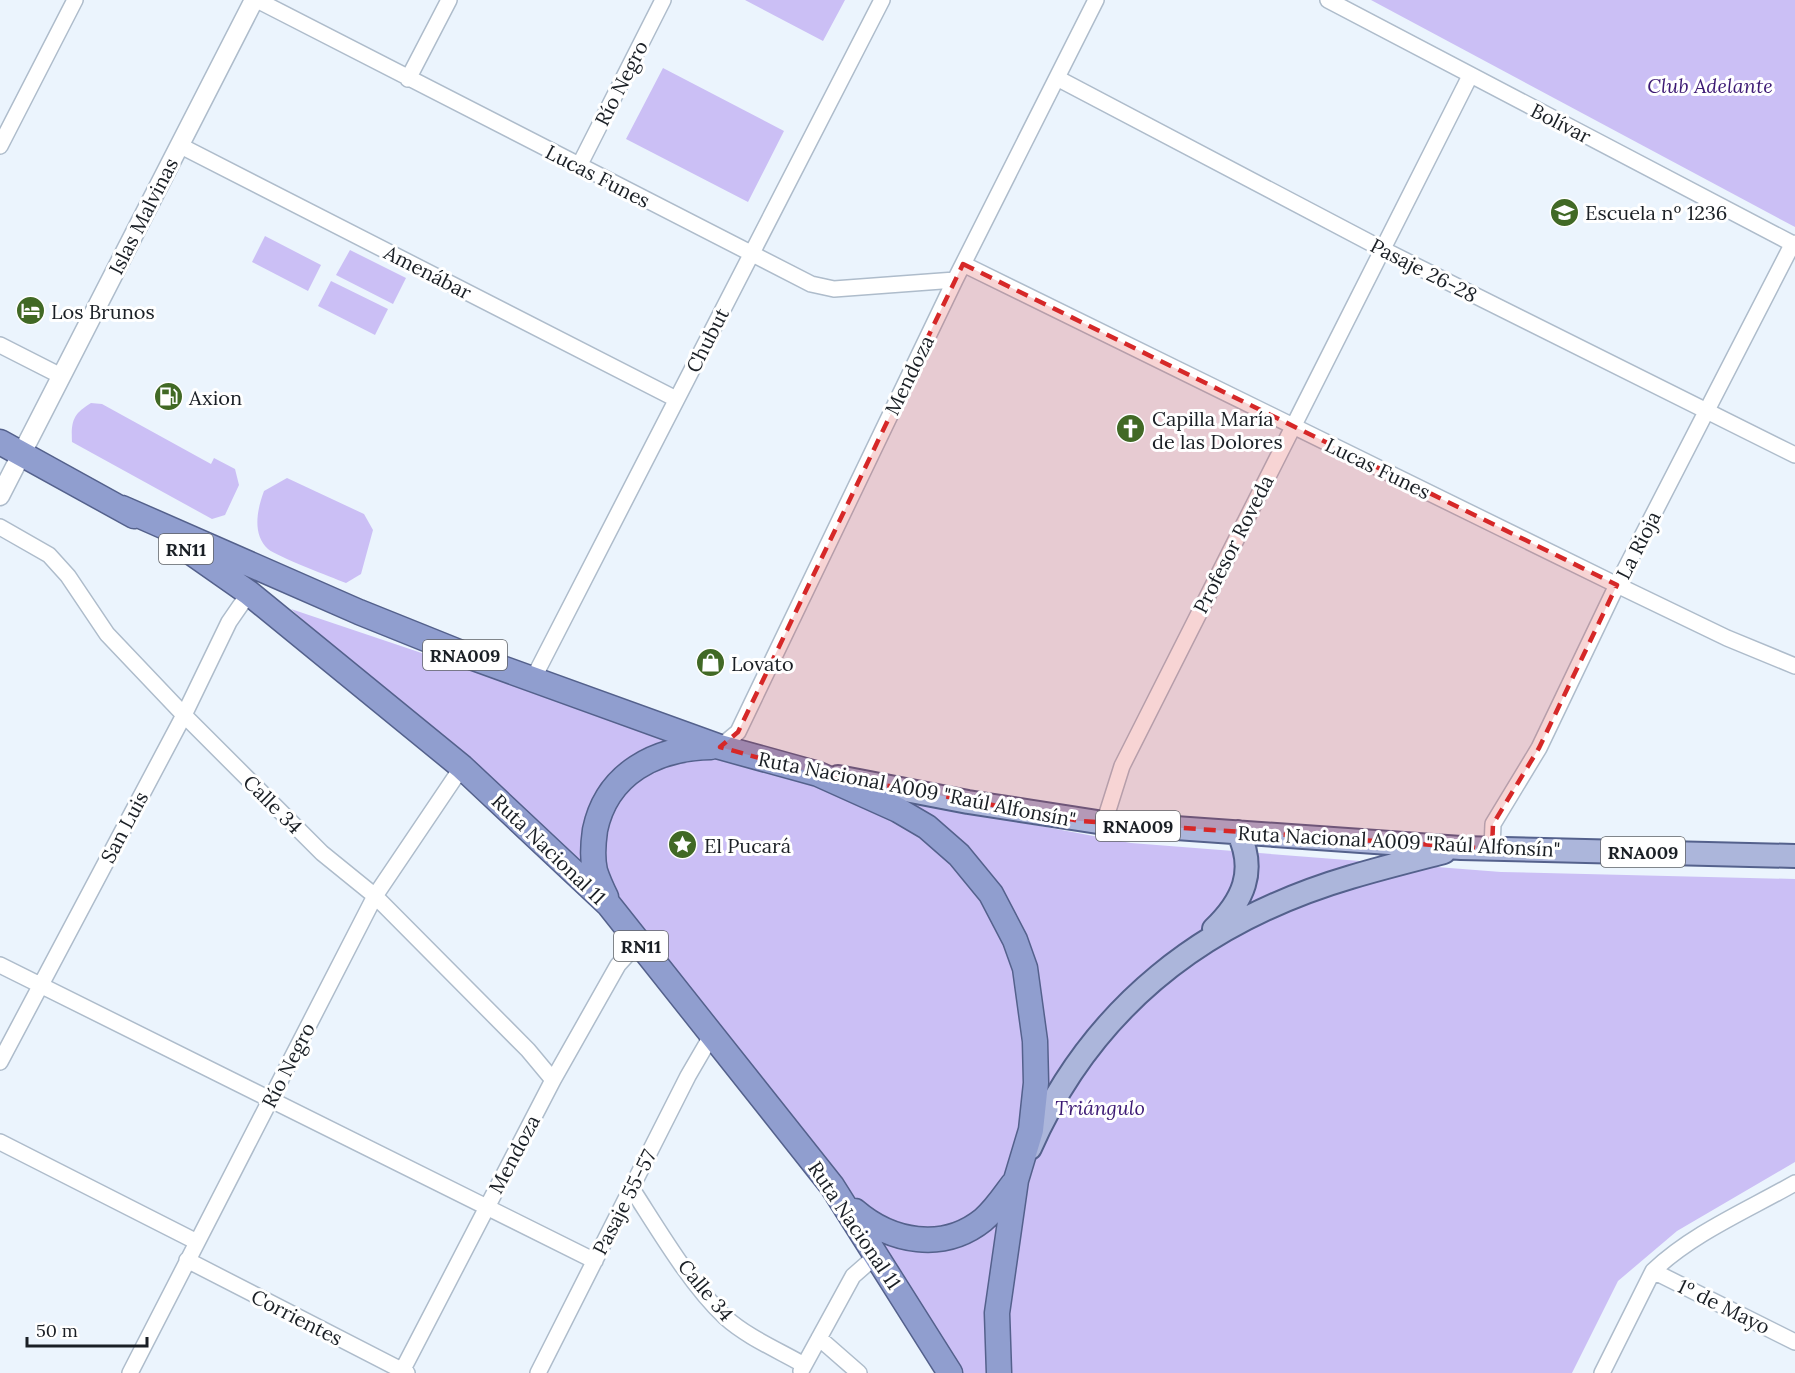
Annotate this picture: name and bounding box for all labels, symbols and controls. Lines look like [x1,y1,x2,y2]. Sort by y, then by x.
street label: Río Negro [589,36,653,130]
park label: Club Adelante [1647,73,1773,98]
street label: Bolívar [1527,97,1596,149]
street label: Lucas Funes [542,139,654,213]
street label: Islas Malvinas [103,154,183,278]
school or university icon: Escuela nº 1236 [1548,196,1580,228]
place label: Escuela nº 1236 [1585,200,1727,225]
street label: Pasaje 26-28 [1366,232,1482,308]
street label: Amenábar [379,239,476,305]
hotel icon: Los Brunos [14,295,46,327]
place label: Los Brunos [51,299,155,324]
street label: Chubut [680,303,734,377]
street label: Mendoza [879,331,939,419]
fuel station icon: Axion [152,381,184,413]
place label: Axion [188,385,242,410]
place label: Capilla María de las Dolores [1152,406,1283,454]
church icon: Capilla María de las Dolores [1115,413,1147,445]
street label: Lucas Funes [1321,432,1435,504]
street label: Profesor Roveda [1187,471,1279,617]
street label: La Rioja [1610,507,1666,583]
road number: RN11 [159,534,213,564]
road number: RNA009 [423,640,507,670]
shop icon: Lovato [694,647,726,679]
place label: Lovato [731,651,794,676]
street label: Ruta Nacional A009 "Raúl Alfonsín" [756,746,1078,832]
street label: Calle 34 [238,769,308,839]
street label: San Luis [95,787,153,867]
street label: Ruta Nacional 11 [487,788,611,910]
road number: RNA009 [1096,811,1180,841]
street label: Ruta Nacional A009 "Raúl Alfonsín" [1237,820,1561,862]
place icon: El Pucará [667,829,699,861]
place label: El Pucará [704,833,791,858]
road number: RNA009 [1601,837,1685,867]
road number: RN11 [614,931,668,961]
street label: Río Negro [256,1018,320,1112]
park label: Triángulo [1055,1095,1145,1120]
street label: Mendoza [483,1110,545,1198]
street label: Pasaje 55-57 [587,1145,661,1259]
street label: Ruta Nacional 11 [803,1156,907,1294]
street label: Calle 34 [673,1254,739,1326]
street label: 1º de Mayo [1674,1273,1774,1339]
street label: Corrientes [247,1283,347,1351]
scale bar [27,1310,147,1348]
text: 50 m [36,1319,78,1342]

